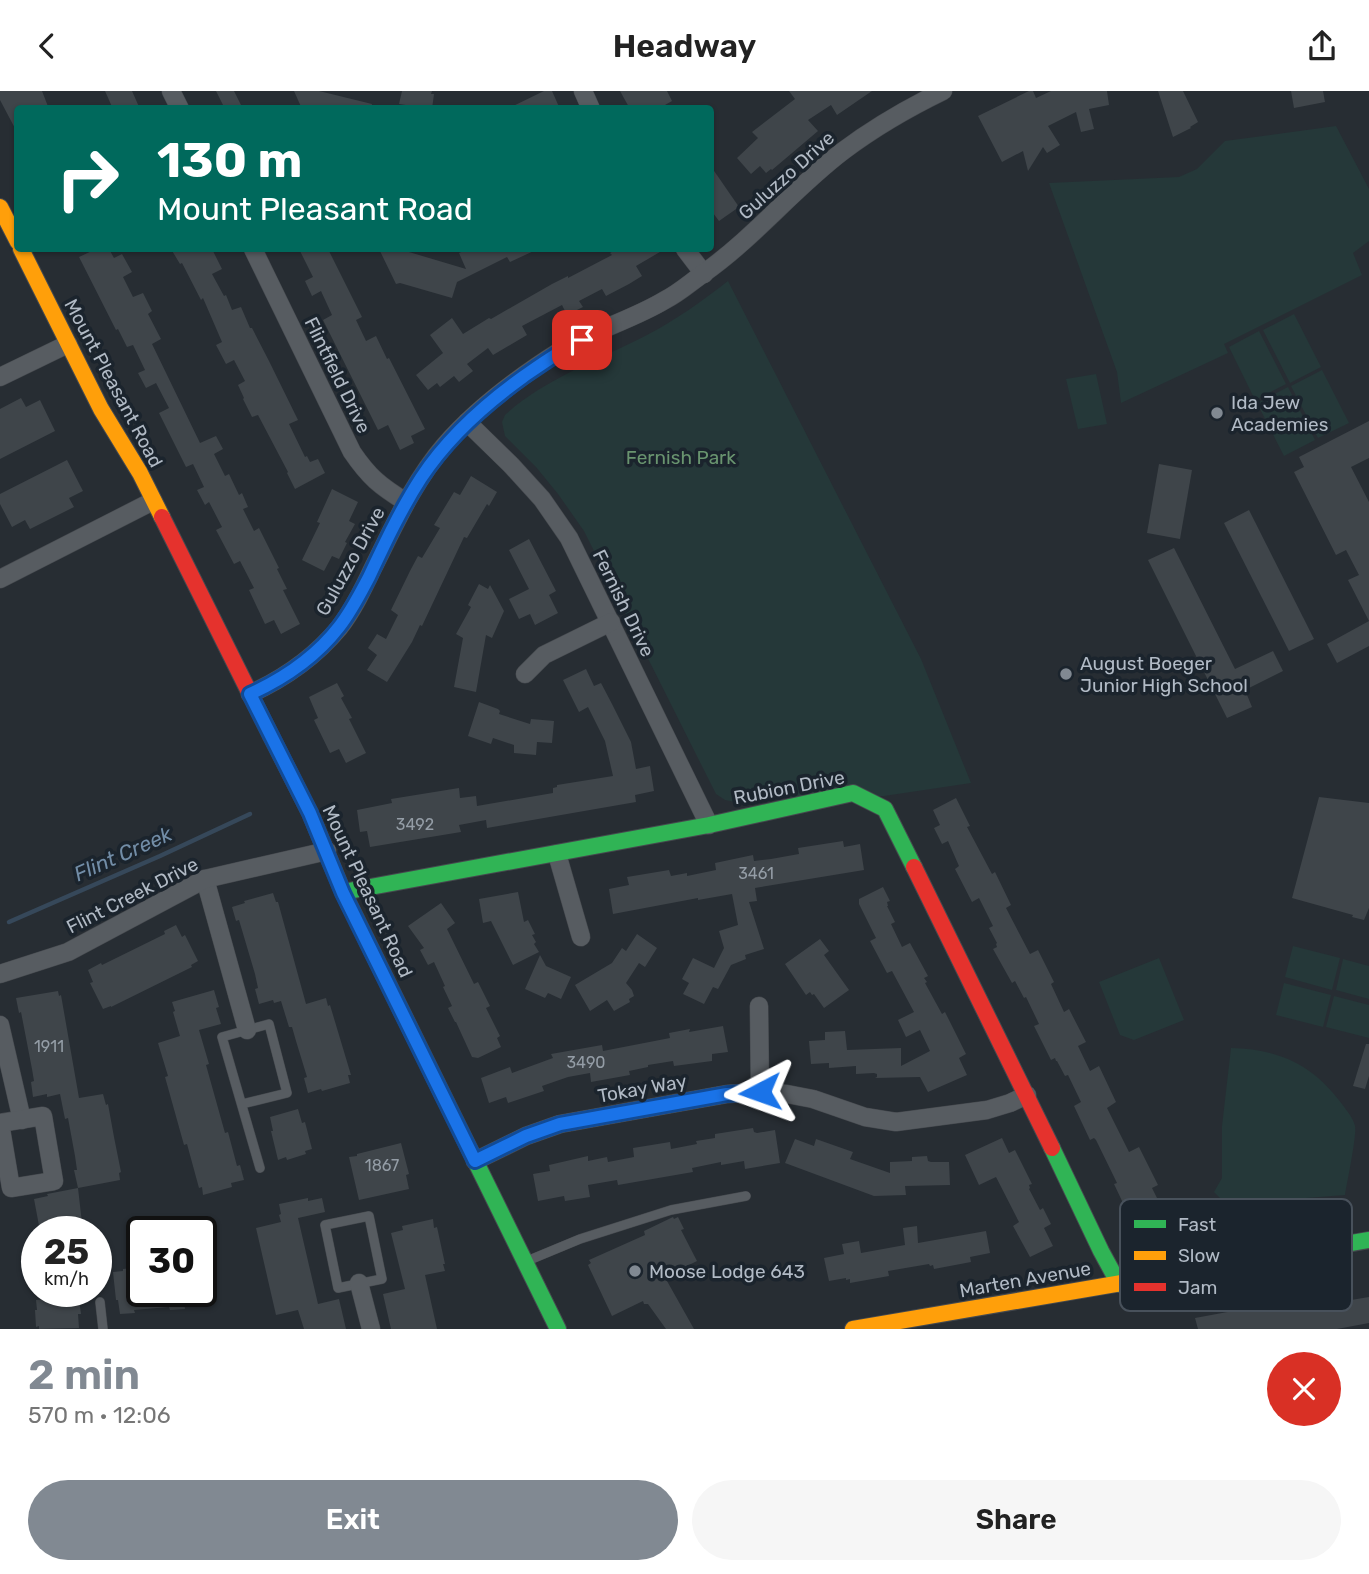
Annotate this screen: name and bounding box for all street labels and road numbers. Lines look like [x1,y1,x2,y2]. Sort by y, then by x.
street label: Guluzzo Drive [734,126,839,224]
street label: Mount Pleasant Road [59,295,168,471]
street label: Flintfield Drive [299,313,376,437]
street label: Guluzzo Drive [311,503,390,620]
street label: Fernish Drive [588,546,659,661]
street label: Rubion Drive [732,765,847,810]
street label: Mount Pleasant Road [318,801,418,981]
street label: Flint Creek Drive [63,852,202,939]
street label: Tokay Way [596,1069,688,1108]
street label: Marten Avenue [958,1257,1093,1302]

